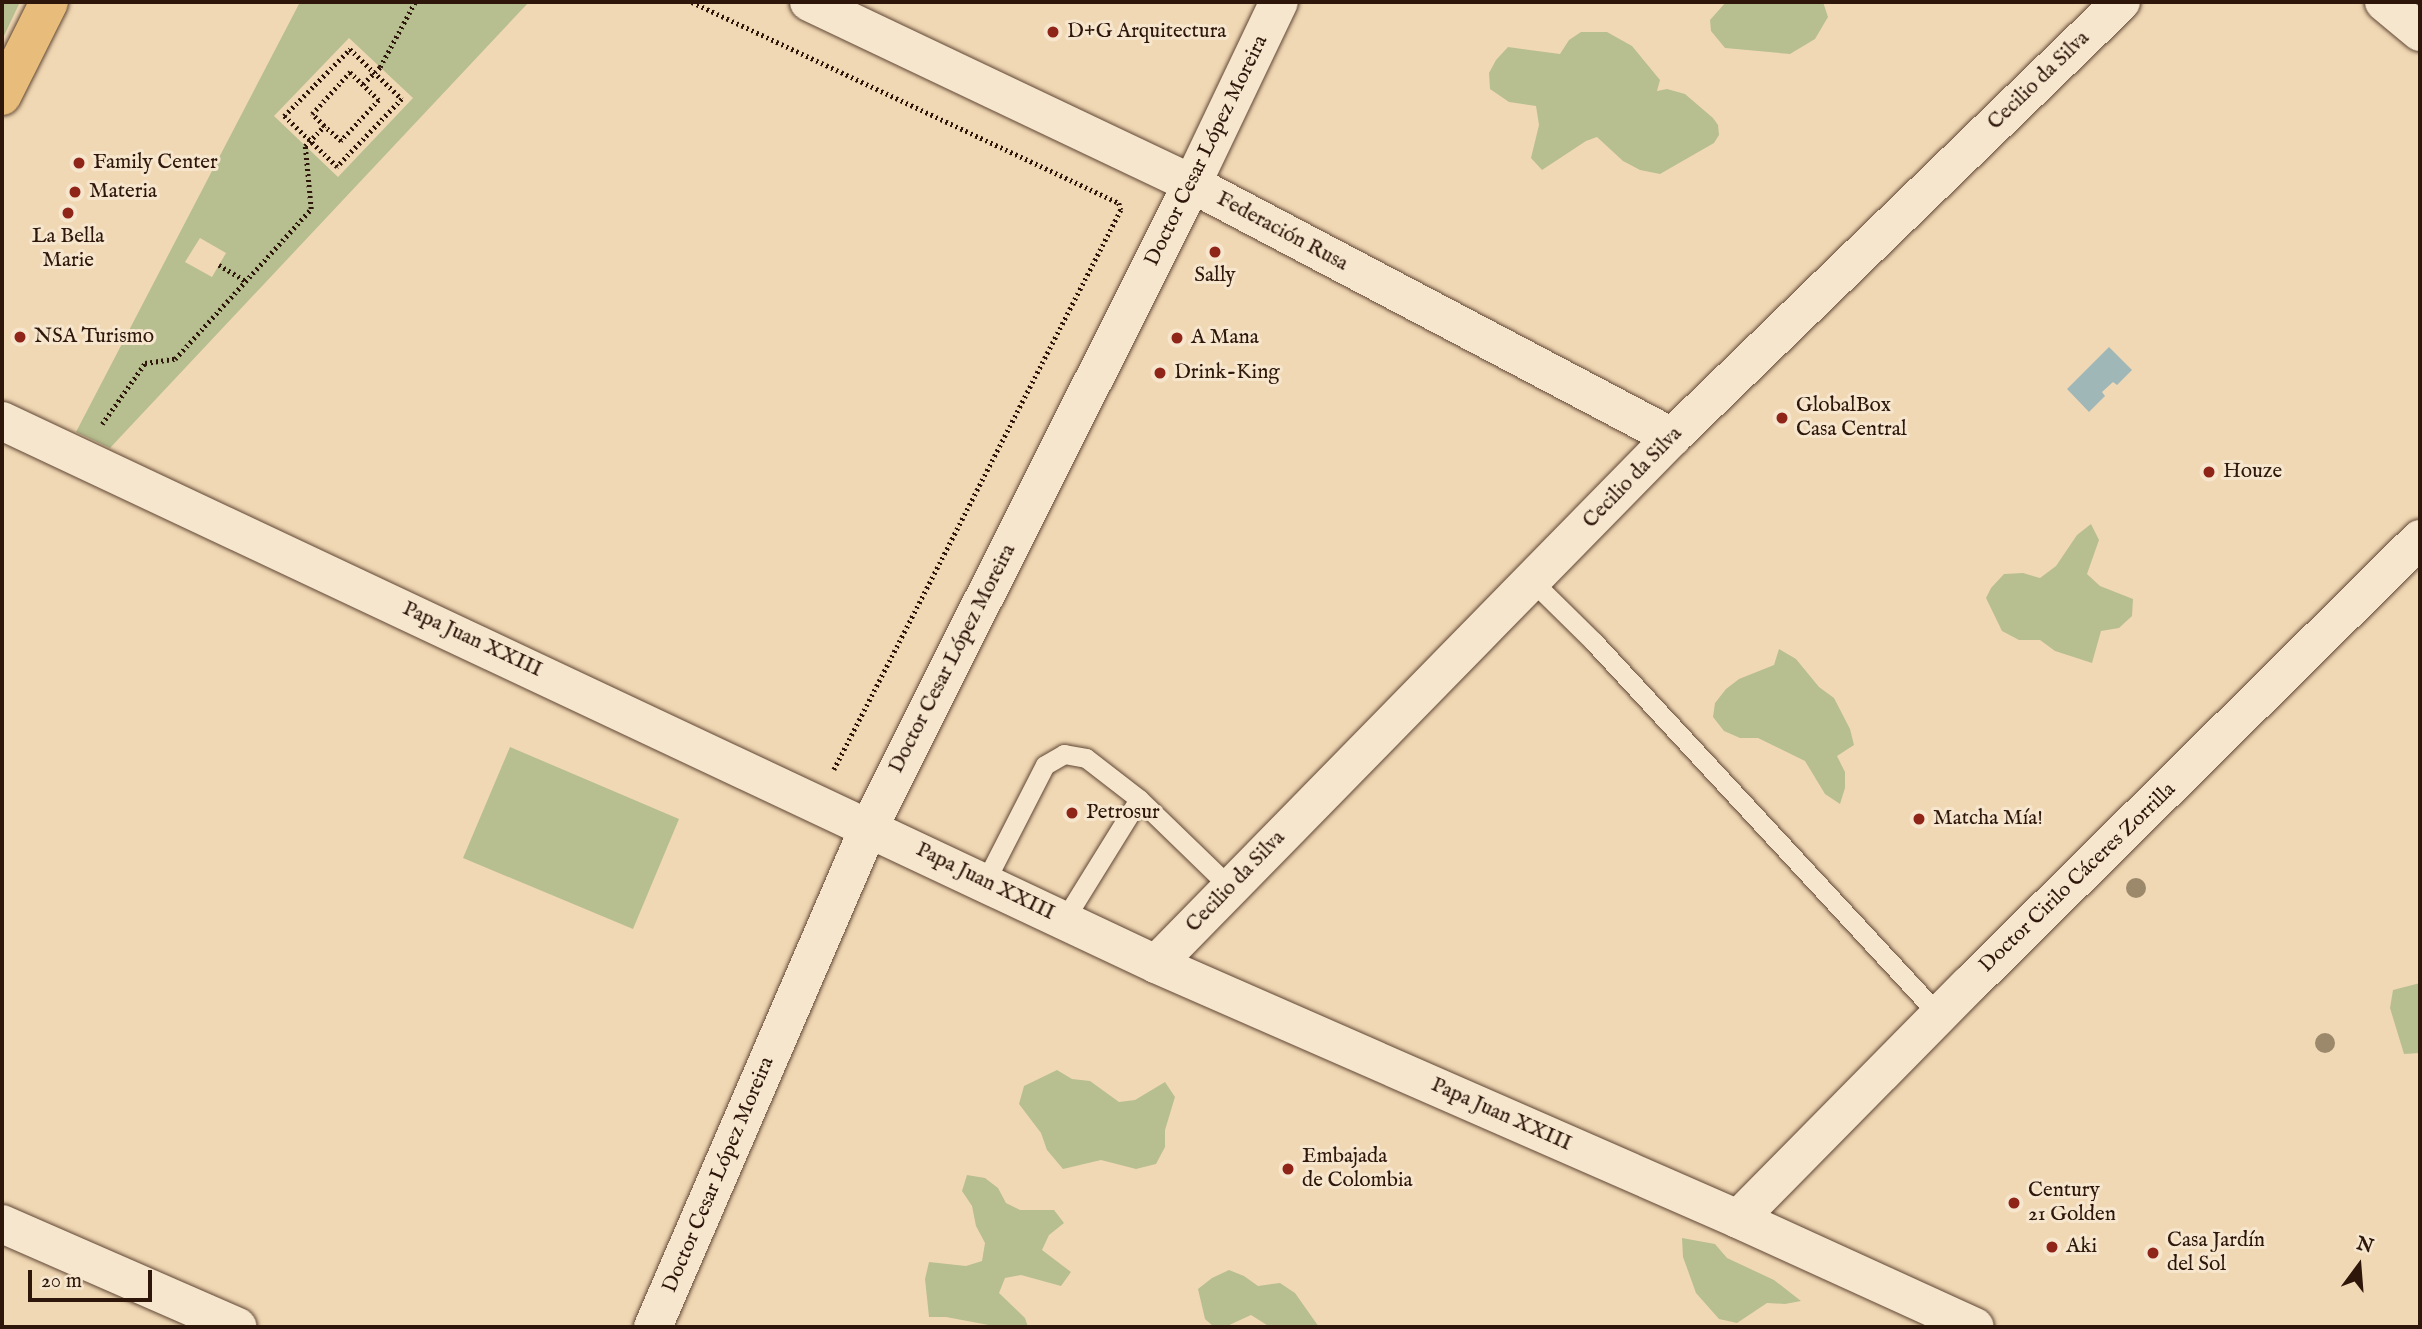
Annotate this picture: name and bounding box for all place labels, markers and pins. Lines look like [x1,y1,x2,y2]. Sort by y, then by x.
place label: D+G Arquitectura [1067,19,1226,45]
marker: D+G Arquitectura [1045,24,1061,40]
place label: Family Center [93,150,218,176]
marker: Family Center [71,155,87,171]
place label: Materia [89,179,157,205]
marker: Materia [67,184,83,200]
marker: La Bella Marie [60,205,76,221]
place label: La Bella Marie [32,224,104,274]
marker: Sally [1207,244,1223,260]
place label: Sally [1194,263,1236,289]
place label: NSA Turismo [34,324,154,350]
place label: A Mana [1191,325,1259,351]
marker: NSA Turismo [12,329,28,345]
marker: A Mana [1169,330,1185,346]
place label: Drink-King [1174,360,1280,386]
marker: Drink-King [1152,365,1168,381]
place label: GlobalBox Casa Central [1796,393,1907,443]
marker: GlobalBox Casa Central [1774,410,1790,426]
place label: Houze [2223,459,2282,485]
marker: Houze [2201,464,2217,480]
place label: Petrosur [1086,800,1160,826]
marker: Petrosur [1064,805,1080,821]
place label: Matcha Mía! [1933,806,2043,832]
marker: Matcha Mía! [1911,811,1927,827]
place label: Embajada de Colombia [1302,1144,1413,1194]
marker: Embajada de Colombia [1280,1161,1296,1177]
place label: Century 21 Golden [2028,1178,2116,1228]
marker: Century 21 Golden [2006,1195,2022,1211]
place label: Casa Jardín del Sol [2167,1228,2265,1278]
place label: Aki [2066,1234,2097,1260]
marker: Aki [2044,1239,2060,1255]
marker: Casa Jardín del Sol [2145,1245,2161,1261]

